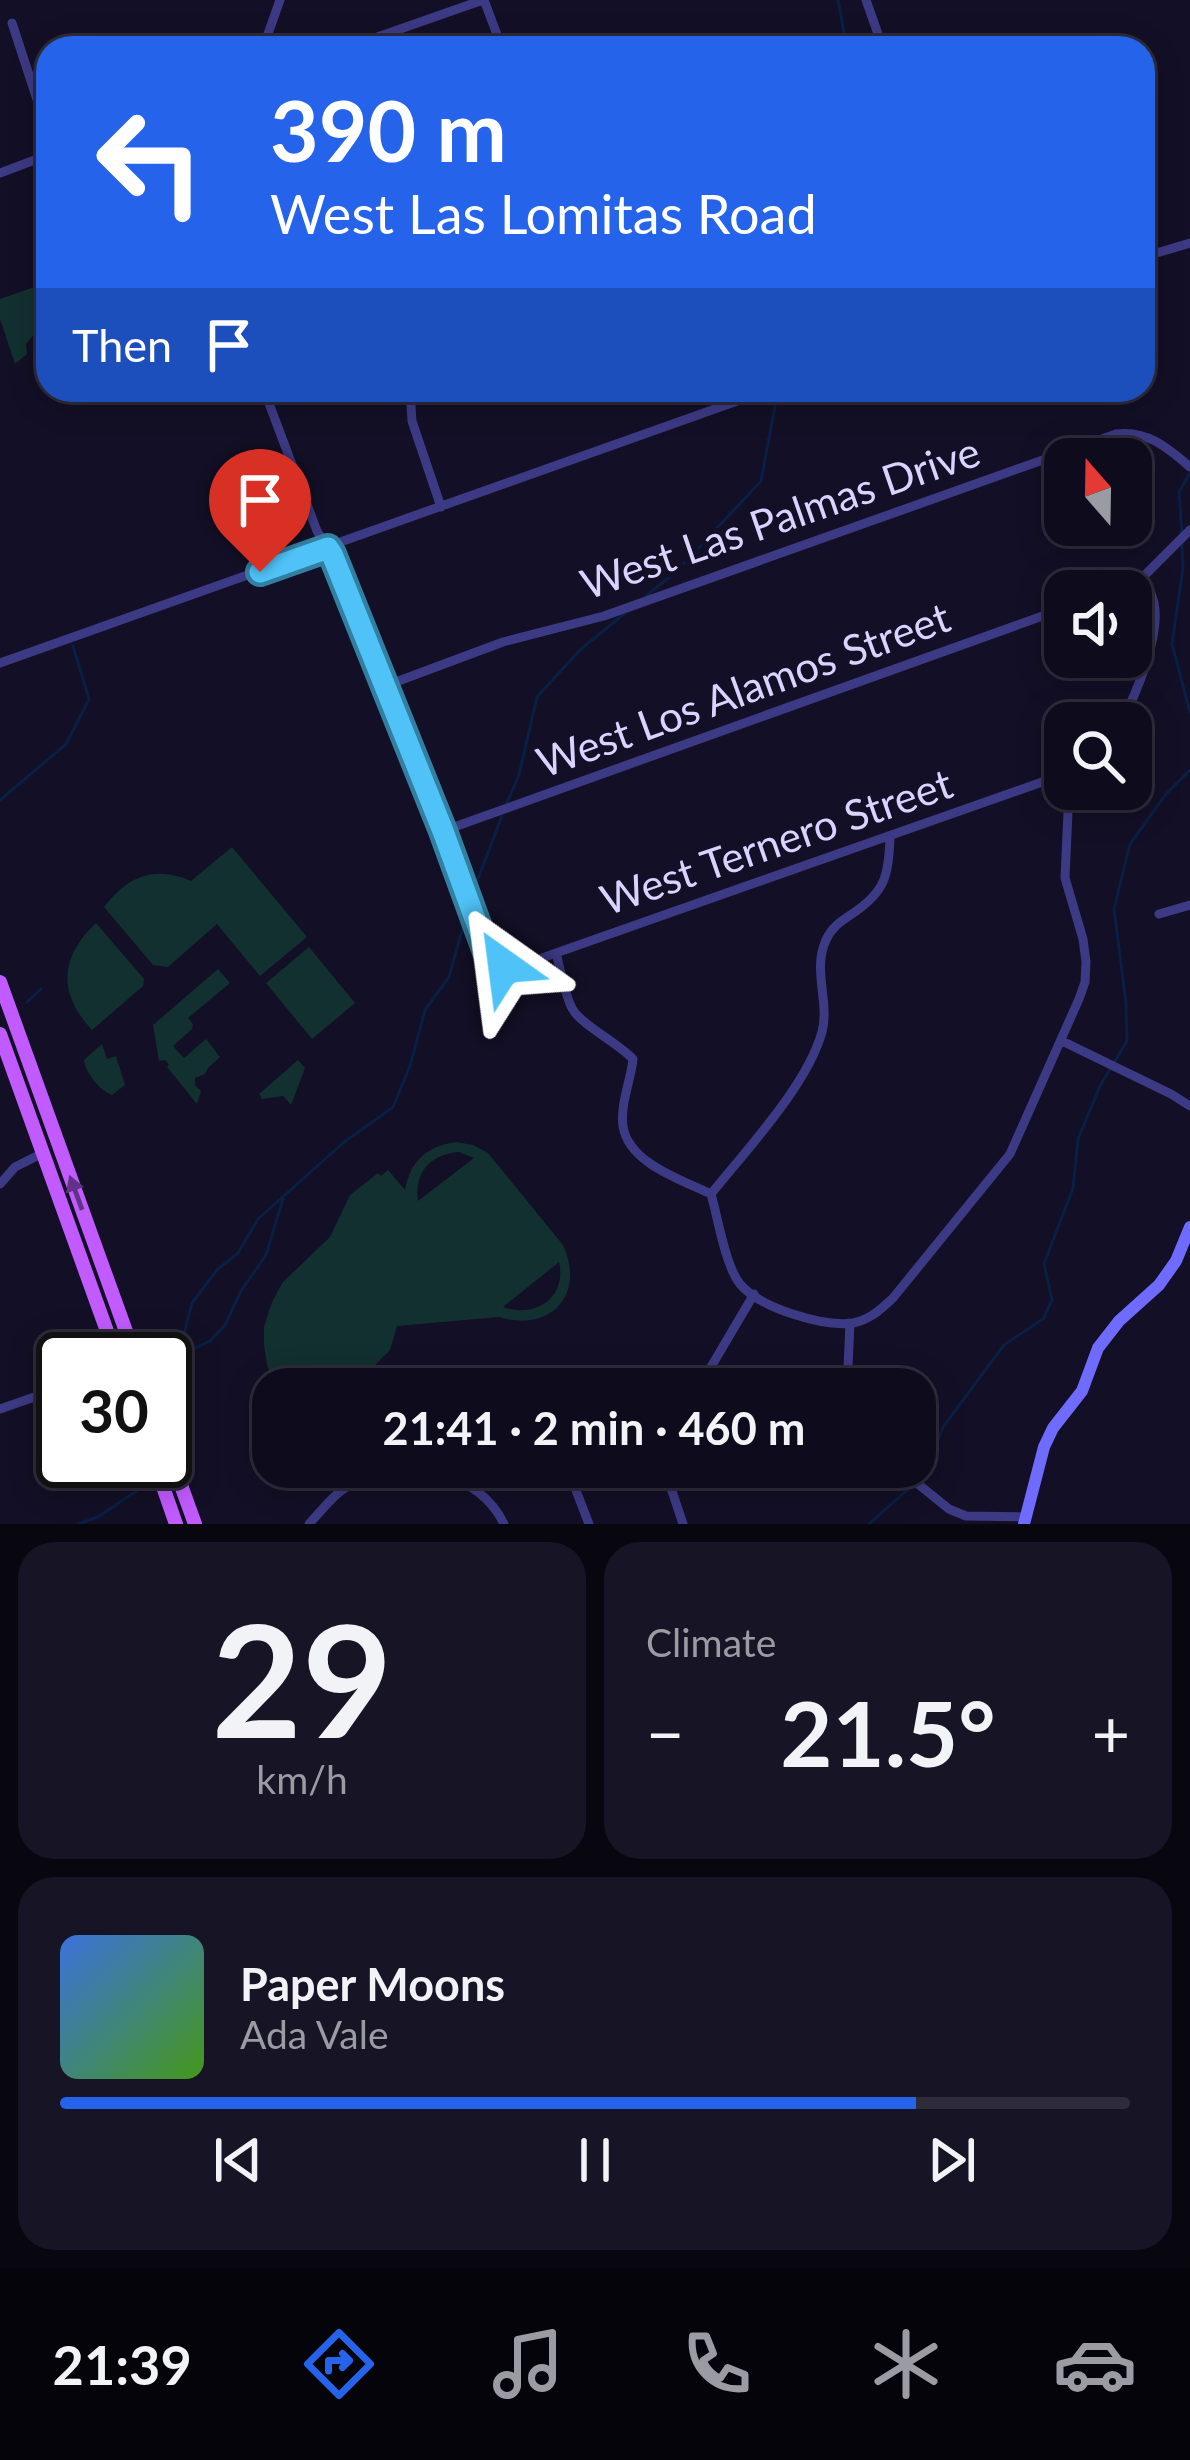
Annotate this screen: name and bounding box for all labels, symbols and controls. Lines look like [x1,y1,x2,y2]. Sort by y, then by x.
text: 390 m [270,79,507,180]
icon: left [72,84,228,240]
text: West Las Lomitas Road [270,181,817,246]
icon: arrive [196,312,262,378]
text: Then [72,318,172,372]
street label: West Las Palmas Drive [574,425,986,609]
north arrow [1044,438,1152,546]
map controls [1044,438,1152,810]
pin [209,449,311,572]
icon: arrive [227,467,293,533]
button: sound [1044,570,1152,678]
street label: West Los Alamos Street [530,591,956,787]
button: search [1044,702,1152,810]
street label: West Ternero Street [594,757,958,925]
position arrow [441,903,567,1029]
one-way arrow [66,1175,84,1211]
speed limit sign: 30 [36,1332,192,1488]
text: 21:41 · 2 min · 460 m [383,1401,805,1455]
text: 29 [212,1584,392,1771]
text: Climate [646,1619,776,1665]
text: 21.5° [780,1678,996,1786]
text: − [646,1693,684,1772]
text: + [1092,1693,1130,1772]
text: km/h [256,1756,348,1802]
text: Paper Moons [240,1957,505,2011]
text: Ada Vale [240,2011,389,2057]
icon: previous [205,2127,271,2193]
icon: pause [562,2127,628,2193]
icon: next [919,2127,985,2193]
icon: directions [297,2322,381,2406]
icon: music [486,2322,570,2406]
icon: phone [675,2322,759,2406]
icon: climate [864,2322,948,2406]
icon: car [1053,2322,1137,2406]
text: 21:39 [53,2332,192,2397]

